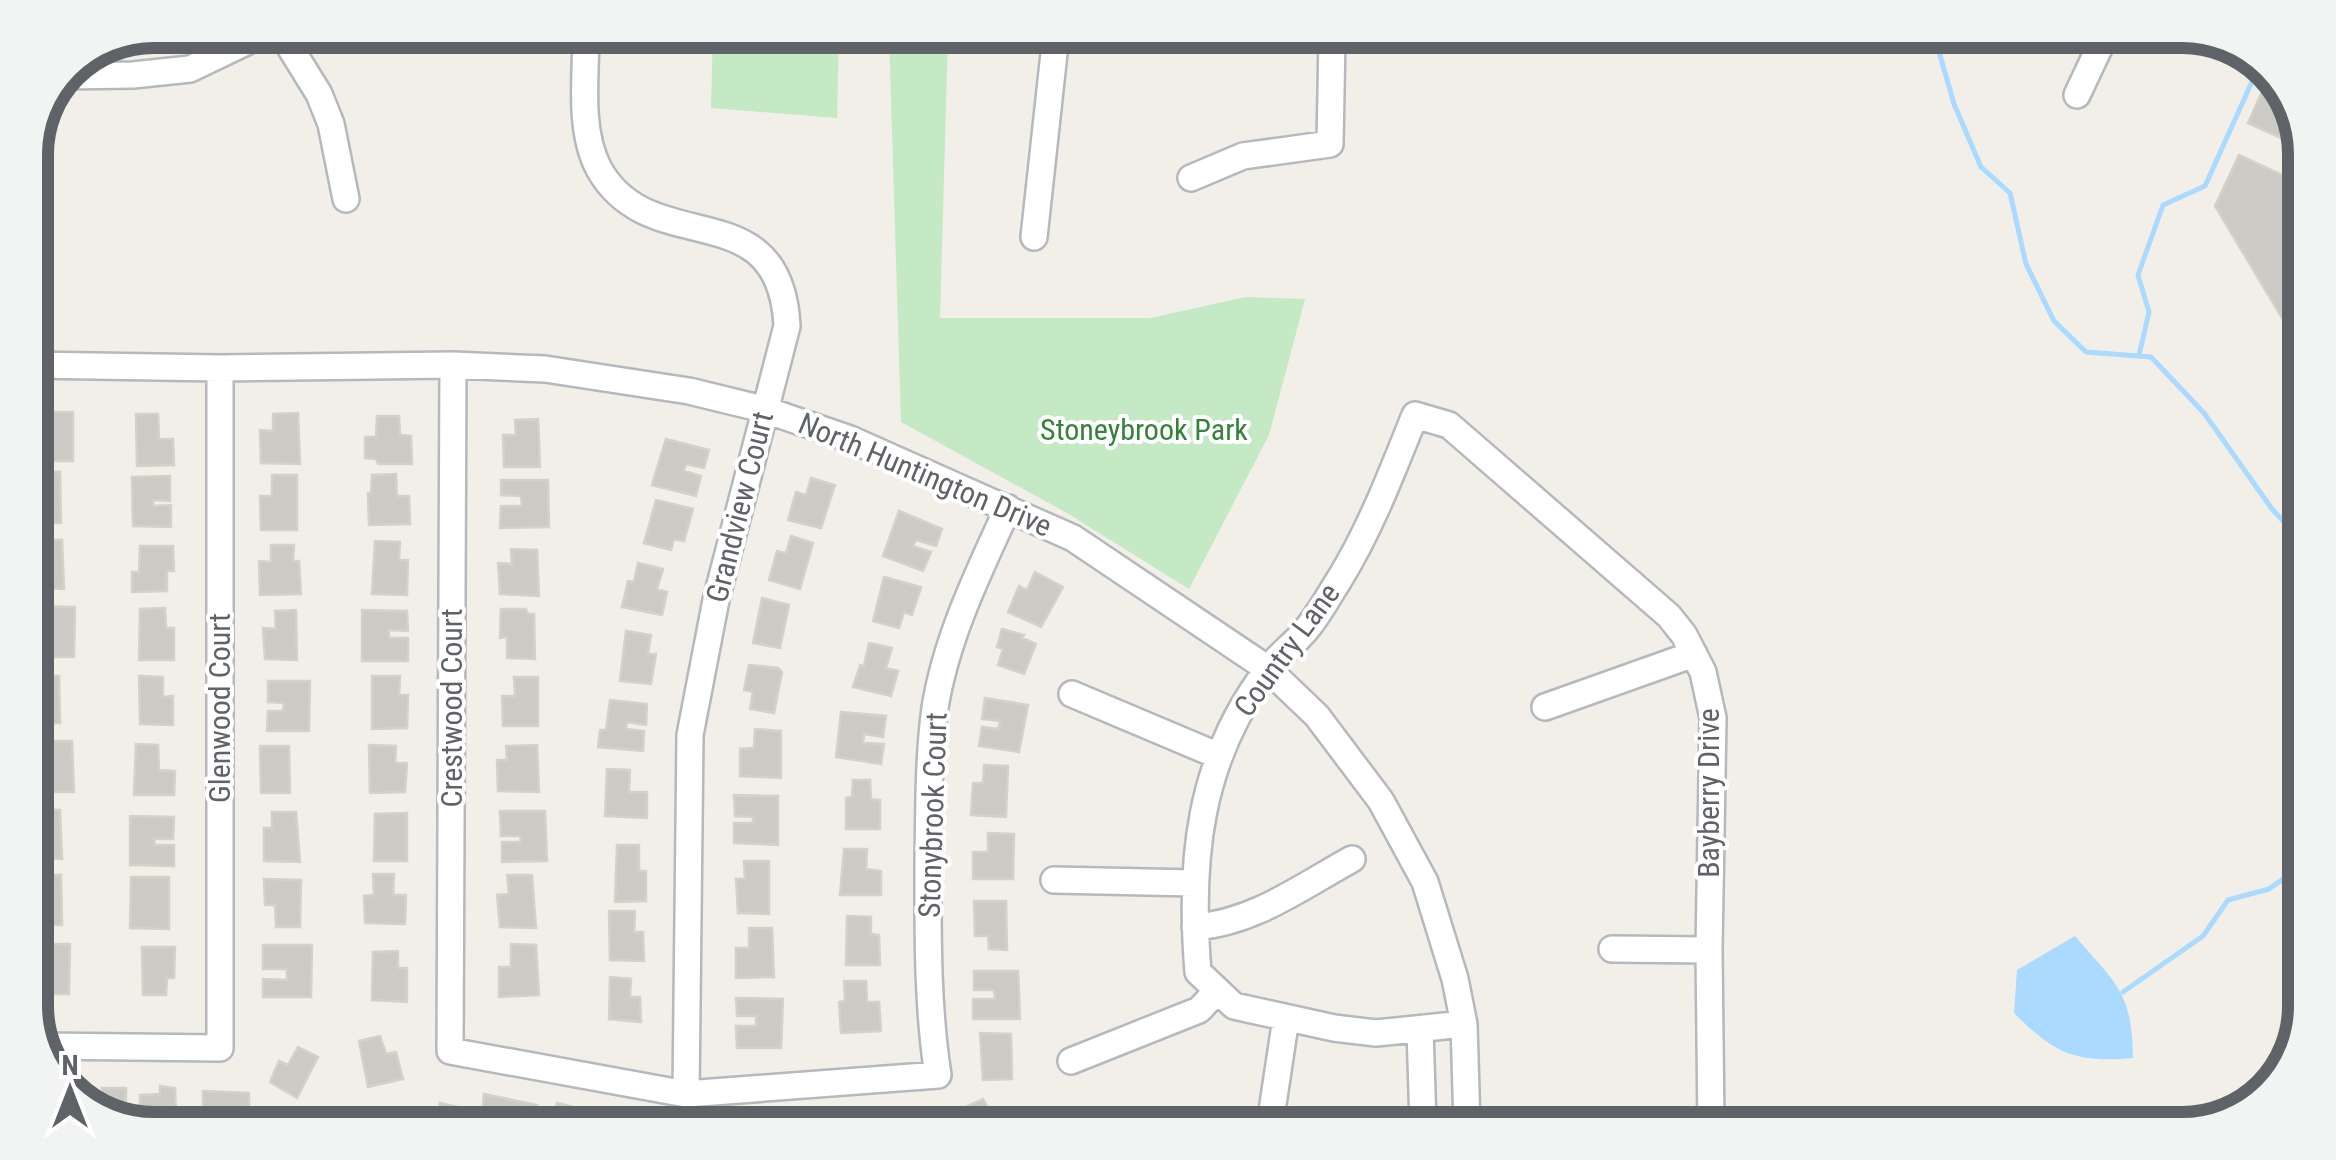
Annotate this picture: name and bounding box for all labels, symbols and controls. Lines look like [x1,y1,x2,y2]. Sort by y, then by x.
street label: North Huntington Drive [793,405,1057,544]
street label: Grandview Court [699,408,780,606]
park label: Stoneybrook Park [1040,412,1248,447]
street label: Country Lane [1227,576,1347,723]
street label: Crestwood Court [434,608,469,808]
street label: Glenwood Court [202,613,237,803]
street label: Bayberry Drive [1691,708,1726,878]
street label: Stonybrook Court [911,712,954,918]
north arrow [20,1040,120,1140]
text: N [61,1049,79,1082]

